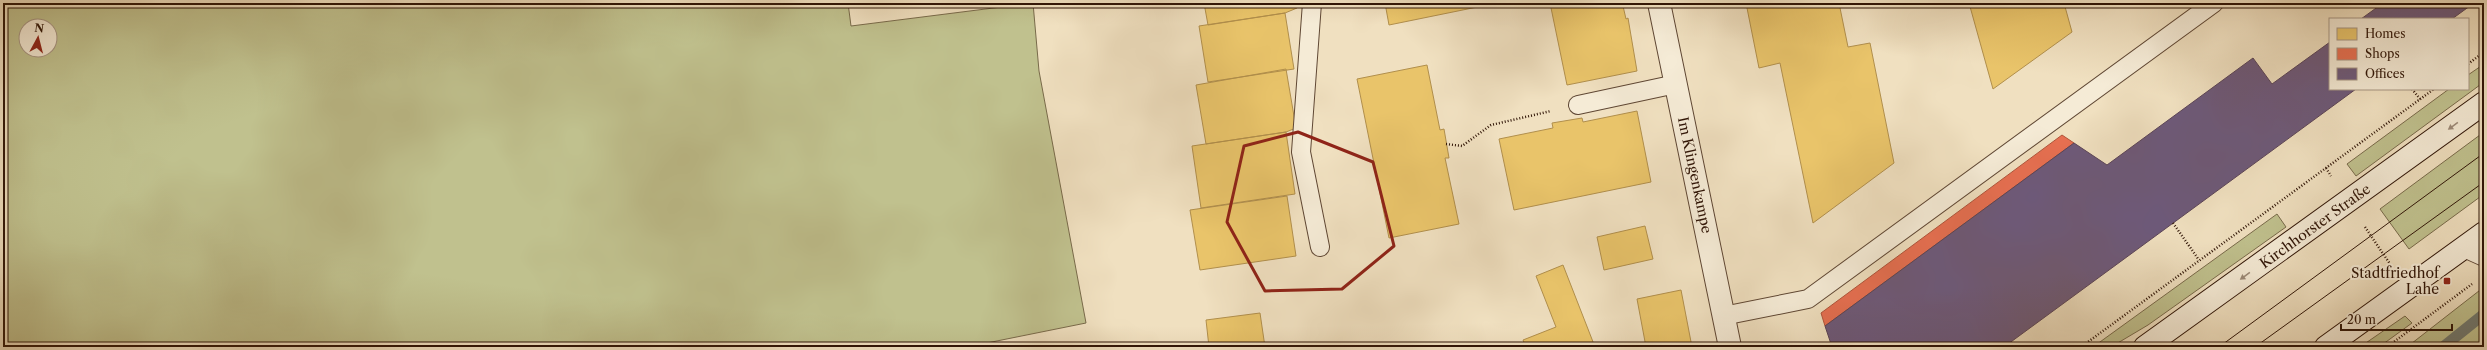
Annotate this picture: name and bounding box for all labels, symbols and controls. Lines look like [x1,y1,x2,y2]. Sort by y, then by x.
north arrow [18,18,58,58]
legend [2329,18,2469,90]
text: N [34,21,45,36]
text: Homes [2365,26,2405,41]
text: Shops [2365,46,2400,61]
text: Offices [2365,66,2405,81]
street label: Im Klingenkampe [1674,115,1716,235]
one-way arrow [2447,122,2458,130]
street label: Kirchhorster Straße [2256,180,2374,272]
place label: Stadtfriedhof Lahe [2351,264,2441,298]
one-way arrow [2240,272,2250,280]
marker: Stadtfriedhof Lahe [2442,276,2452,286]
scale bar [2341,306,2452,332]
text: 20 m [2347,312,2376,327]

